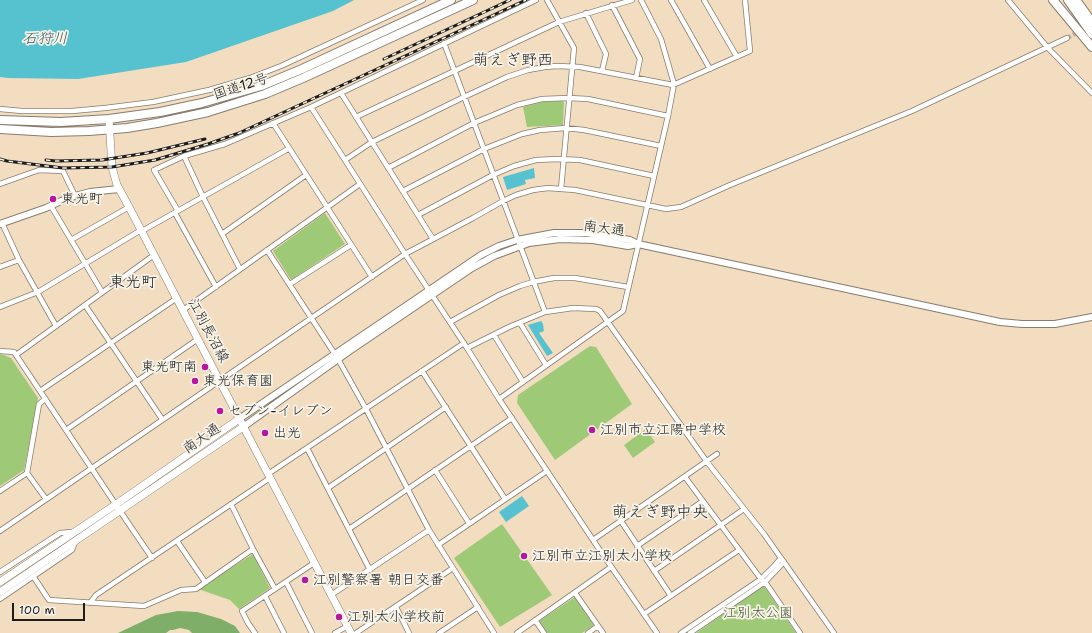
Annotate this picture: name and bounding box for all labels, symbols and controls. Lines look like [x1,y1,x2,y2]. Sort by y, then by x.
water label: 石狩川 [23,30,67,48]
district label: 萌えぎ野西 [473,51,553,71]
street label: 国道12号 [211,70,271,104]
place label: 東光町 [61,191,103,207]
marker: 東光町 [48,194,58,204]
street label: 南大通 [582,218,626,240]
district label: 東光町 [109,273,157,293]
street label: 江別長沼線 [184,296,232,366]
place label: 東光町南 [141,359,197,375]
marker: 東光町南 [200,362,210,372]
place label: 東光保育園 [203,373,273,389]
marker: 東光保育園 [190,376,200,386]
place label: セブン-イレブン [228,403,333,419]
marker: セブン-イレブン [215,406,225,416]
street label: 南大通 [180,420,224,458]
place label: 江別市立江陽中学校 [600,422,726,438]
place label: 出光 [273,425,301,441]
marker: 江別市立江陽中学校 [587,425,597,435]
marker: 出光 [260,428,270,438]
district label: 萌えぎ野中央 [612,503,708,523]
place label: 江別市立江別太小学校 [532,548,672,564]
marker: 江別市立江別太小学校 [519,551,529,561]
place label: 江別警察署 朝日交番 [313,572,444,588]
marker: 江別警察署 朝日交番 [300,575,310,585]
scale bar [14,595,87,621]
text: 100 m [19,602,55,618]
park label: 江別太公園 [723,605,793,621]
place label: 江別太小学校前 [347,609,445,625]
marker: 江別太小学校前 [334,612,344,622]

